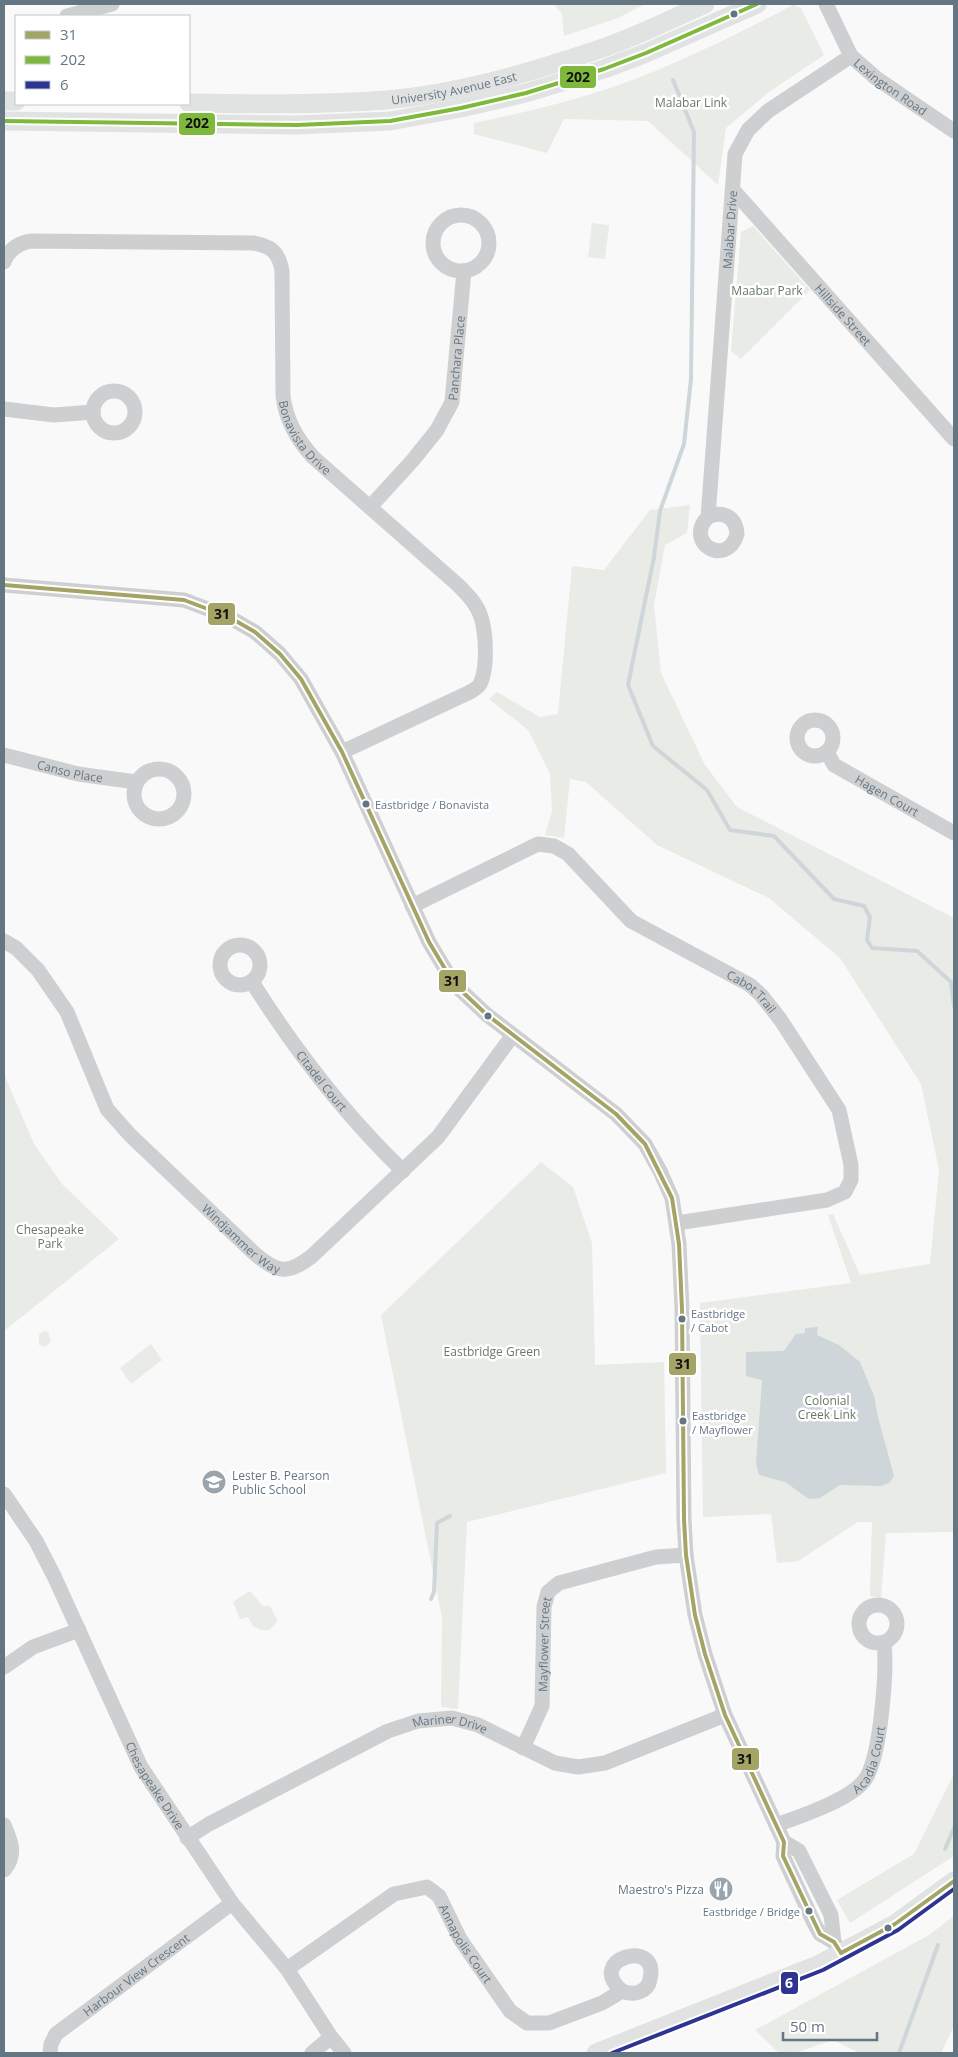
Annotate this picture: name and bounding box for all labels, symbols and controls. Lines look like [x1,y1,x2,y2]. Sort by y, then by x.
unlabelled marker [729,9,739,19]
legend [15,15,190,105]
text: 31 [60,24,77,44]
text: 202 [60,49,86,69]
street label: Lexington Road [851,54,931,119]
line badge: 202 [559,65,597,89]
street label: University Avenue East [390,67,518,108]
text: 202 [566,67,590,86]
text: 6 [60,74,69,94]
park label: Malabar Link [655,94,728,111]
line badge: 202 [178,112,216,136]
text: 202 [185,113,209,132]
street label: Malabar Drive [718,190,741,270]
street label: Hillside Street [811,280,876,349]
park label: Maabar Park [731,282,803,299]
street label: Panchara Place [444,315,468,401]
street label: Bonavista Drive [275,399,336,478]
line badge: 31 [207,602,236,626]
text: 31 [214,604,230,623]
street label: Canso Place [35,755,104,786]
street label: Hagen Court [852,770,922,820]
place label: Eastbridge / Bonavista [375,797,489,812]
marker: Eastbridge / Bonavista [361,799,371,809]
street label: Cabot Trail [724,966,780,1016]
line badge: 31 [438,969,467,993]
text: 31 [444,971,460,990]
unlabelled marker [483,1011,493,1021]
street label: Citadel Court [293,1047,351,1115]
street label: Windjammer Way [198,1200,284,1277]
park label: Chesapeake Park [16,1221,84,1252]
place label: Eastbridge / Cabot [691,1306,745,1335]
marker: Eastbridge / Cabot [677,1314,687,1324]
park label: Eastbridge Green [444,1343,540,1360]
line badge: 31 [668,1352,697,1376]
text: 31 [675,1354,691,1373]
park label: Colonial Creek Link [798,1392,857,1423]
place label: Eastbridge / Mayflower [692,1408,753,1437]
marker: Eastbridge / Mayflower [678,1416,688,1426]
place label: Lester B. Pearson Public School [232,1467,330,1498]
school or university icon: Lester B. Pearson Public School [201,1469,227,1495]
street label: Mayflower Street [534,1595,555,1692]
street label: Mariner Drive [410,1710,491,1737]
street label: Acadia Court [848,1725,888,1797]
street label: Chesapeake Drive [122,1739,189,1833]
line badge: 31 [731,1747,760,1771]
text: 31 [737,1749,753,1768]
restaurant icon: Maestro's Pizza [708,1876,734,1902]
place label: Maestro's Pizza [618,1881,704,1898]
street label: Annapolis Court [436,1901,496,1986]
place label: Eastbridge / Bridge [703,1904,800,1919]
marker: Eastbridge / Bridge [804,1906,814,1916]
unlabelled marker [883,1923,893,1933]
street label: Harbour View Crescent [79,1929,193,2020]
line badge: 6 [780,1971,799,1995]
text: 6 [785,1973,793,1992]
scale bar [783,2010,877,2042]
text: 50 m [790,2016,825,2036]

